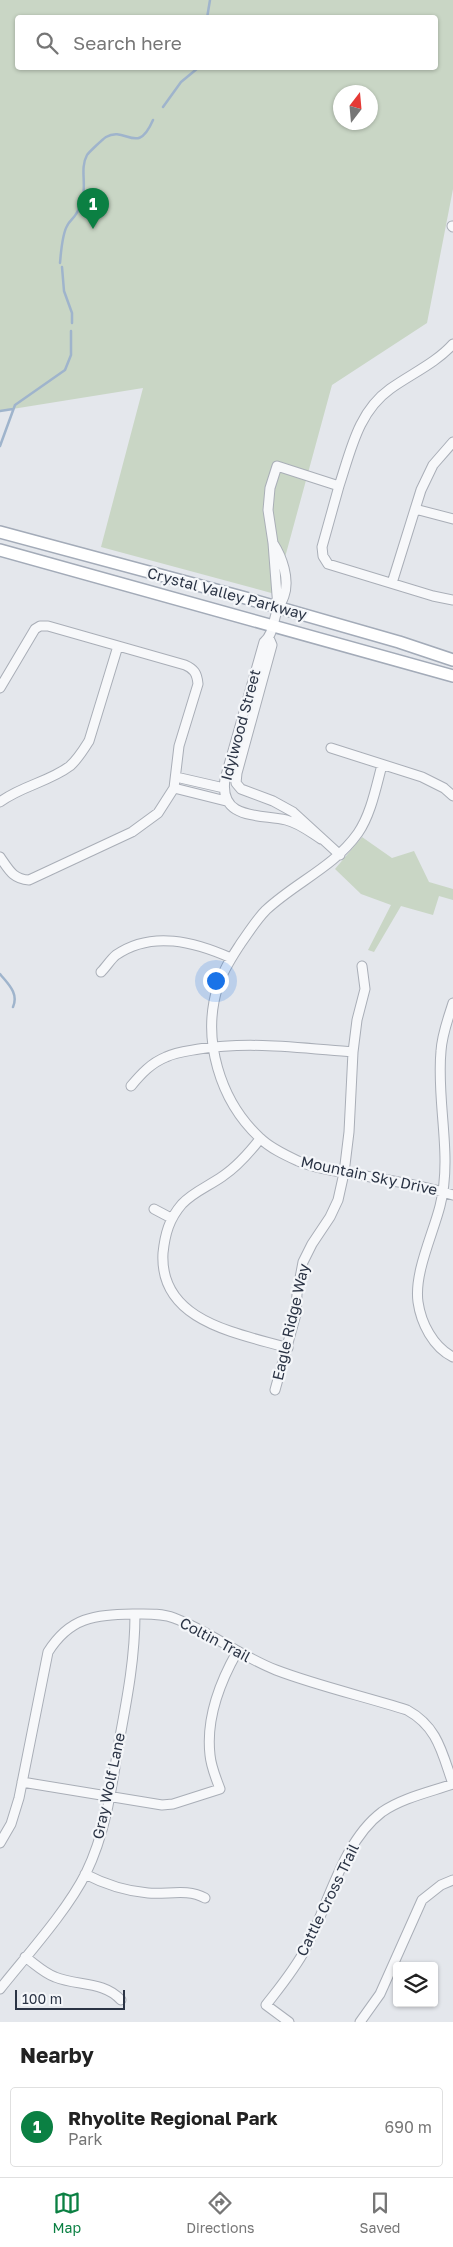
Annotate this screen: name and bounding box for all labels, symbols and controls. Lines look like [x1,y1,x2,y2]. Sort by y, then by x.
search box [15,15,438,70]
icon: search [33,29,61,57]
text: Search here [73,31,182,54]
north arrow [333,85,378,130]
pin: 1 [77,188,109,229]
street label: Crystal Valley Parkway [145,563,310,623]
street label: Idylwood Street [217,667,264,782]
your location [203,968,229,994]
street label: Mountain Sky Drive [299,1152,439,1198]
street label: Eagle Ridge Way [268,1261,312,1382]
street label: Coltin Trail [177,1613,254,1665]
street label: Gray Wolf Lane [88,1731,128,1841]
street label: Cattle Cross Trail [292,1840,362,1959]
map controls [393,1962,438,2007]
button: layers [393,1962,438,2007]
scale bar [15,1987,125,2010]
text: 100 m [22,1990,62,2007]
text: Nearby [20,2042,94,2068]
text: Rhyolite Regional Park [68,2106,278,2129]
text: 1 [33,2117,41,2137]
text: 690 m [385,2117,432,2137]
text: Park [68,2129,103,2149]
tab: Map [53,2189,81,2236]
tab: Directions [186,2189,255,2236]
tab: Saved [360,2189,400,2236]

